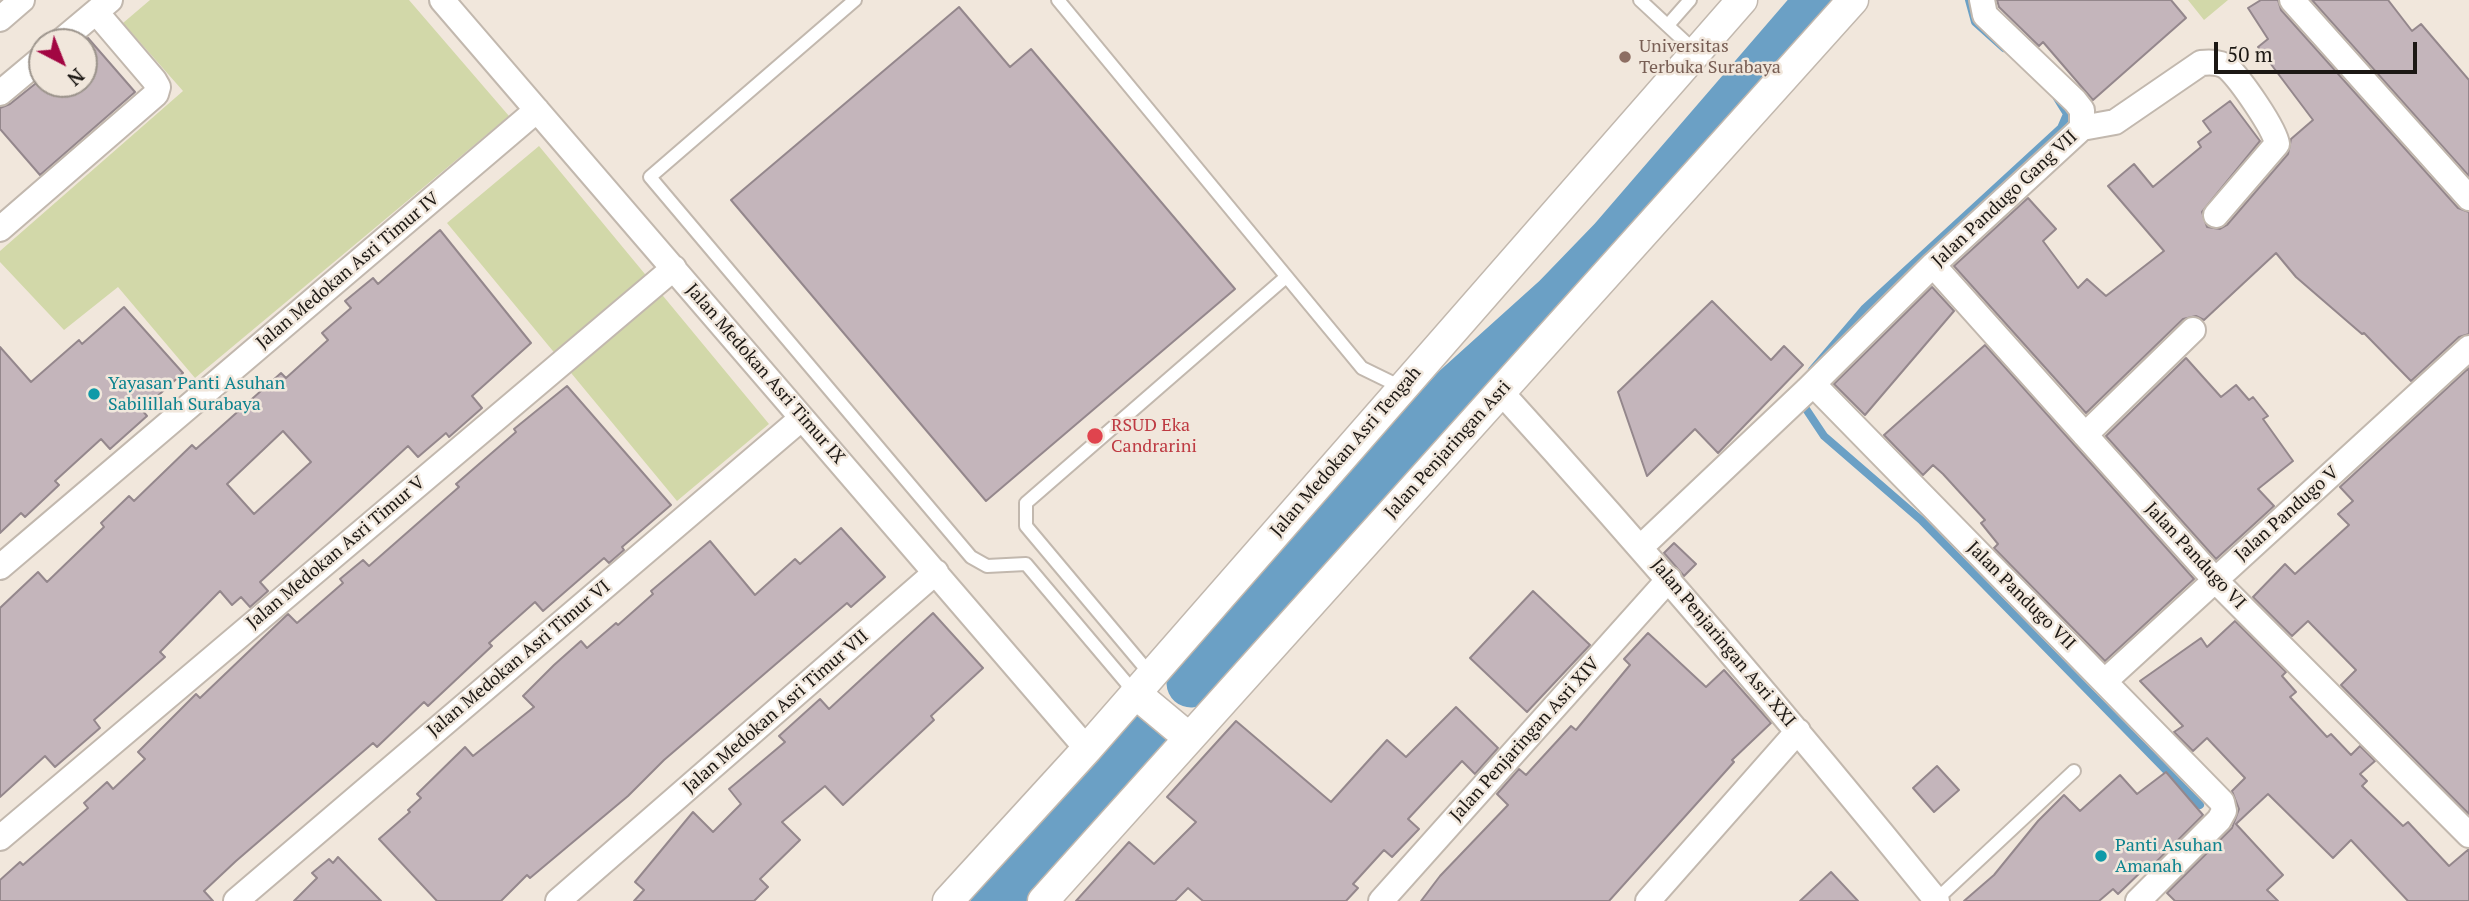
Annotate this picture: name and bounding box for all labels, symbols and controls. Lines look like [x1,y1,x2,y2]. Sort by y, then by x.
north arrow [28,28,98,98]
scale bar [2217,28,2420,72]
place label: Universitas Terbuka Surabaya [1639,36,1781,78]
text: 50 m [2227,40,2273,68]
marker: Universitas Terbuka Surabaya [1617,49,1633,65]
text: N [62,63,90,92]
street label: Jalan Pandugo Gang VII [1928,126,2082,272]
street label: Jalan Medokan Asri Timur IV [252,188,444,354]
street label: Jalan Medokan Asri Timur IX [681,279,849,469]
street label: Jalan Medokan Asri Tengah [1266,362,1426,542]
place label: Yayasan Panti Asuhan Sabilillah Surabaya [108,373,285,416]
street label: Jalan Penjaringan Asri [1380,377,1516,523]
marker: Yayasan Panti Asuhan Sabilillah Surabaya [86,386,102,402]
place label: RSUD Eka Candrarini [1111,415,1197,458]
marker: RSUD Eka Candrarini [1085,426,1105,446]
street label: Jalan Pandugo V [2231,462,2343,566]
street label: Jalan Medokan Asri Timur V [243,472,429,634]
street label: Jalan Pandugo VI [2140,498,2250,614]
street label: Jalan Pandugo VII [1962,537,2080,655]
street label: Jalan Penjaringan Asri XXI [1646,555,1800,731]
street label: Jalan Medokan Asri Timur VI [423,576,615,742]
street label: Jalan Medokan Asri Timur VII [679,626,873,798]
street label: Jalan Penjaringan Asri XIV [1446,654,1604,826]
place label: Panti Asuhan Amanah [2115,835,2223,878]
marker: Panti Asuhan Amanah [2093,848,2109,864]

